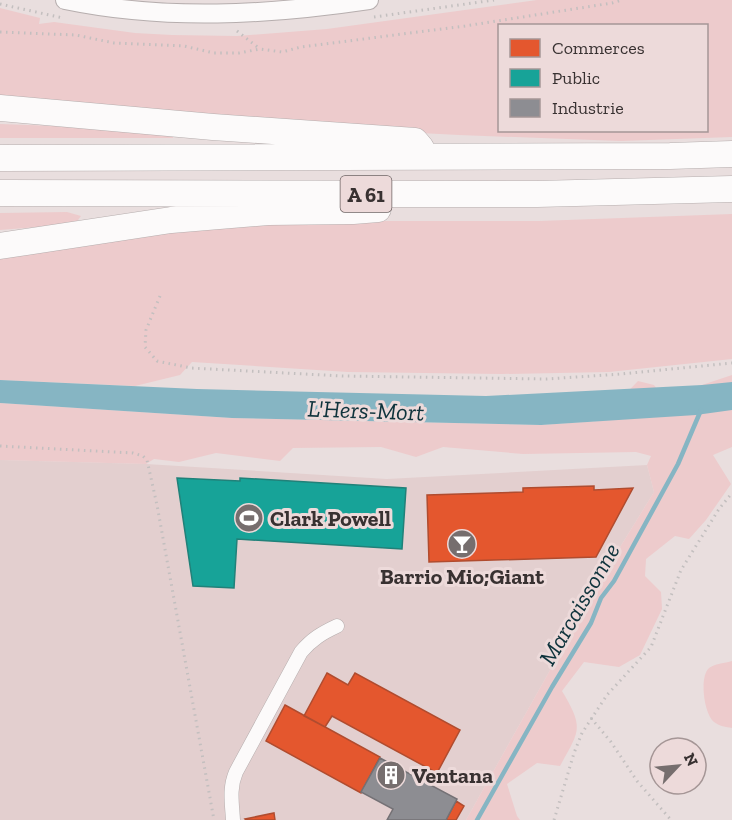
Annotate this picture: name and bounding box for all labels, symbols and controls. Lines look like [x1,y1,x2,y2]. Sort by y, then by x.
legend [498,24,708,132]
text: Commerces [552,37,645,59]
text: Public [552,67,600,89]
text: Industrie [552,97,624,119]
road number: A 61 [340,176,392,212]
water label: L'Hers-Mort [307,393,425,427]
sports icon: Clark Powell [233,502,265,534]
place label: Clark Powell [270,505,391,532]
bar icon: Barrio Mio;Giant [446,528,478,560]
water label: Marcaissonne [532,538,626,670]
place label: Barrio Mio;Giant [380,563,544,590]
north arrow [648,736,708,796]
text: N [680,750,702,769]
building icon: Ventana [375,759,407,791]
place label: Ventana [412,762,493,789]

